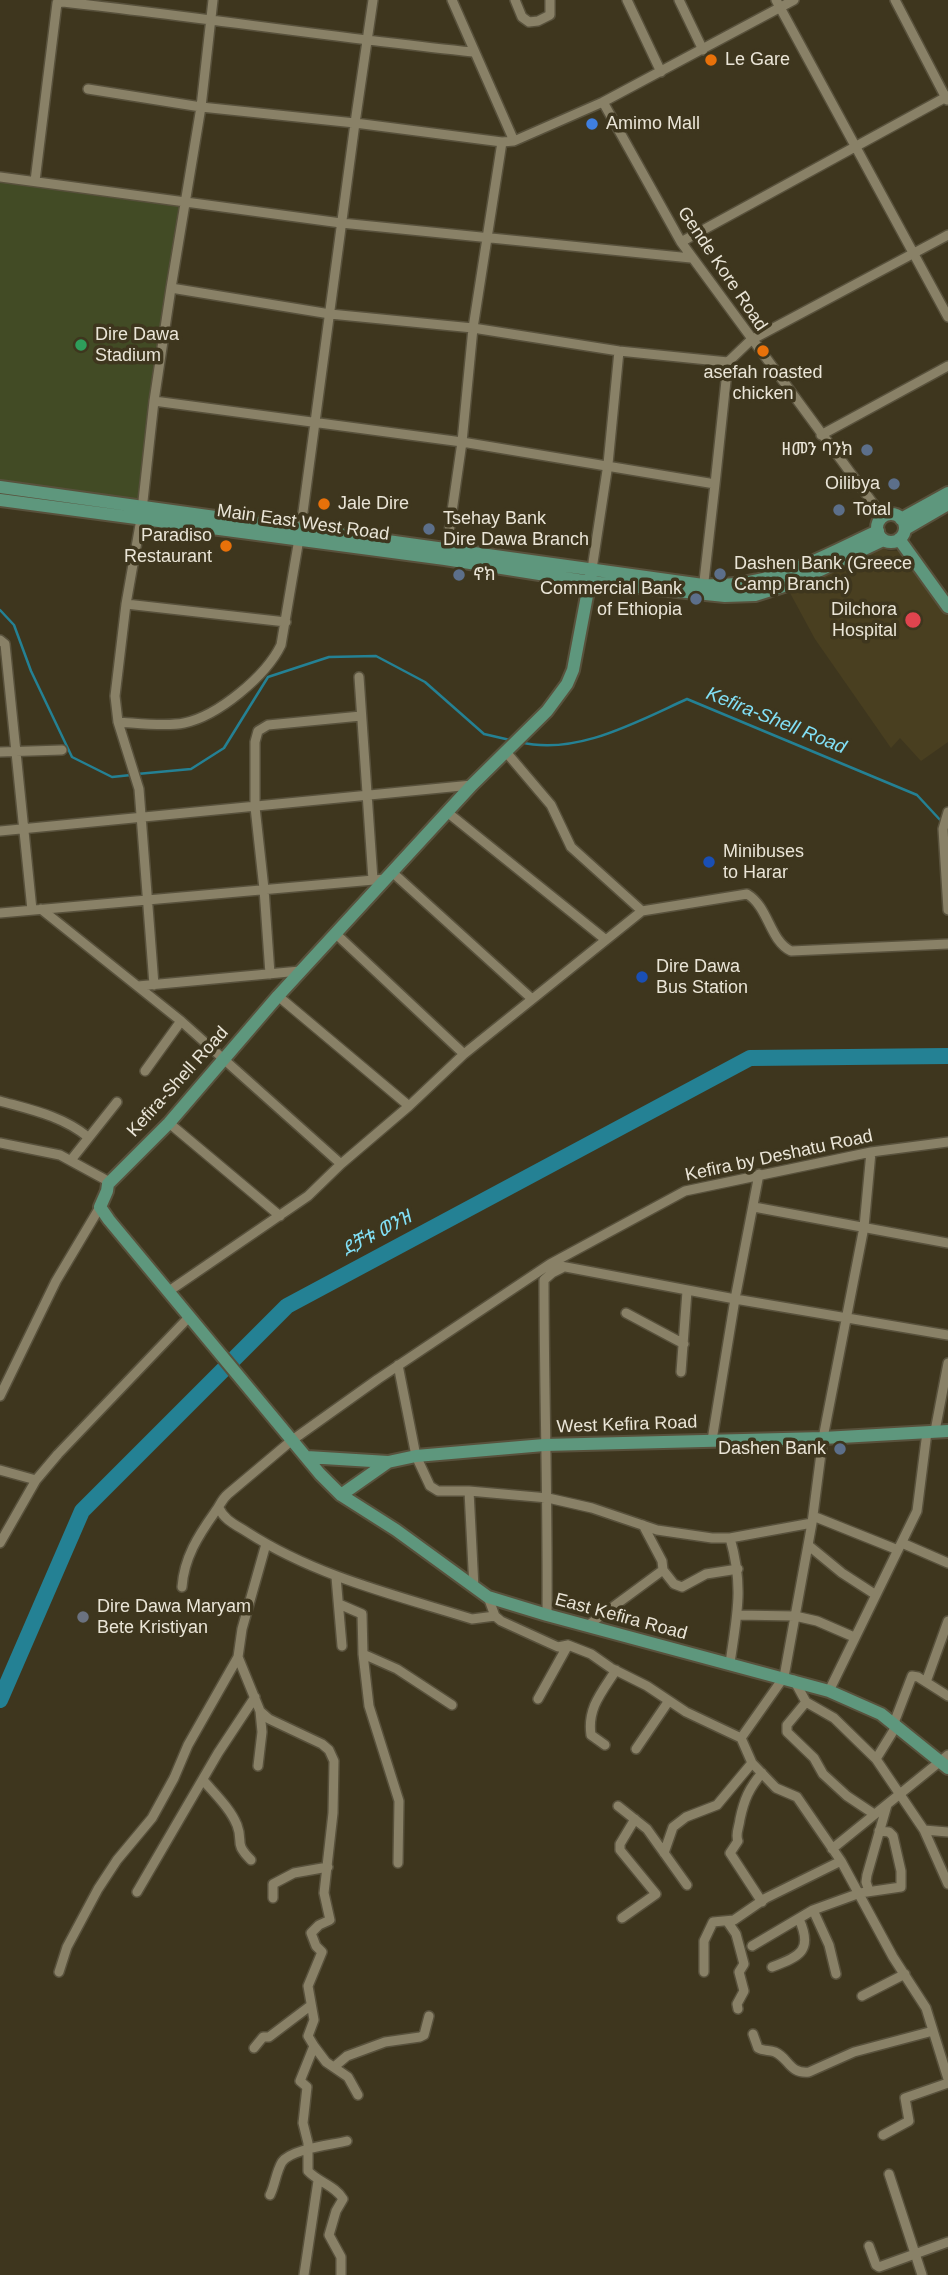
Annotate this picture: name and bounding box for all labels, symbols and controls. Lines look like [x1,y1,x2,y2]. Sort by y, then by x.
place label: Le Gare [725,49,790,71]
marker: Le Gare [703,52,719,68]
place label: Amimo Mall [606,113,700,135]
marker: Amimo Mall [584,116,600,132]
street label: Gende Kore Road [672,203,772,335]
place label: Dire Dawa Stadium [95,324,179,366]
marker: Dire Dawa Stadium [73,337,89,353]
marker: asefah roasted chicken [755,343,771,359]
place label: asefah roasted chicken [703,362,823,404]
place label: ዘመን ባንክ [781,439,853,461]
marker: ዘመን ባንክ [859,442,875,458]
place label: Oilibya [825,473,880,495]
marker: Oilibya [886,476,902,492]
place label: Jale Dire [338,493,409,515]
marker: Jale Dire [316,496,332,512]
place label: Total [853,499,891,521]
street label: Main East West Road [215,500,391,546]
marker: Total [831,502,847,518]
place label: Tsehay Bank Dire Dawa Branch [443,508,589,550]
marker: Tsehay Bank Dire Dawa Branch [421,521,437,537]
place label: Paradiso Restaurant [124,525,212,568]
marker: Paradiso Restaurant [218,538,234,554]
place label: Dashen Bank (Greece Camp Branch) [734,553,912,596]
place label: ኖክ [473,564,496,586]
marker: Dashen Bank (Greece Camp Branch) [712,566,728,582]
marker: ኖክ [451,567,467,583]
place label: Commercial Bank of Ethiopia [540,578,682,620]
marker: Commercial Bank of Ethiopia [688,591,704,607]
place label: Dilchora Hospital [831,599,897,642]
marker: Dilchora Hospital [903,610,923,630]
water label: Kefira-Shell Road [703,683,849,759]
place label: Minibuses to Harar [723,841,804,884]
marker: Minibuses to Harar [701,854,717,870]
place label: Dire Dawa Bus Station [656,956,748,998]
marker: Dire Dawa Bus Station [634,969,650,985]
street label: Kefira-Shell Road [123,1022,233,1142]
street label: Kefira by Deshatu Road [683,1126,875,1186]
water label: ደቻቱ ወንዝ [338,1206,416,1262]
street label: West Kefira Road [556,1412,698,1438]
place label: Dashen Bank [718,1438,826,1460]
marker: Dashen Bank [832,1441,848,1457]
street label: East Kefira Road [552,1589,690,1645]
place label: Dire Dawa Maryam Bete Kristiyan [97,1596,251,1638]
marker: Dire Dawa Maryam Bete Kristiyan [75,1609,91,1625]

